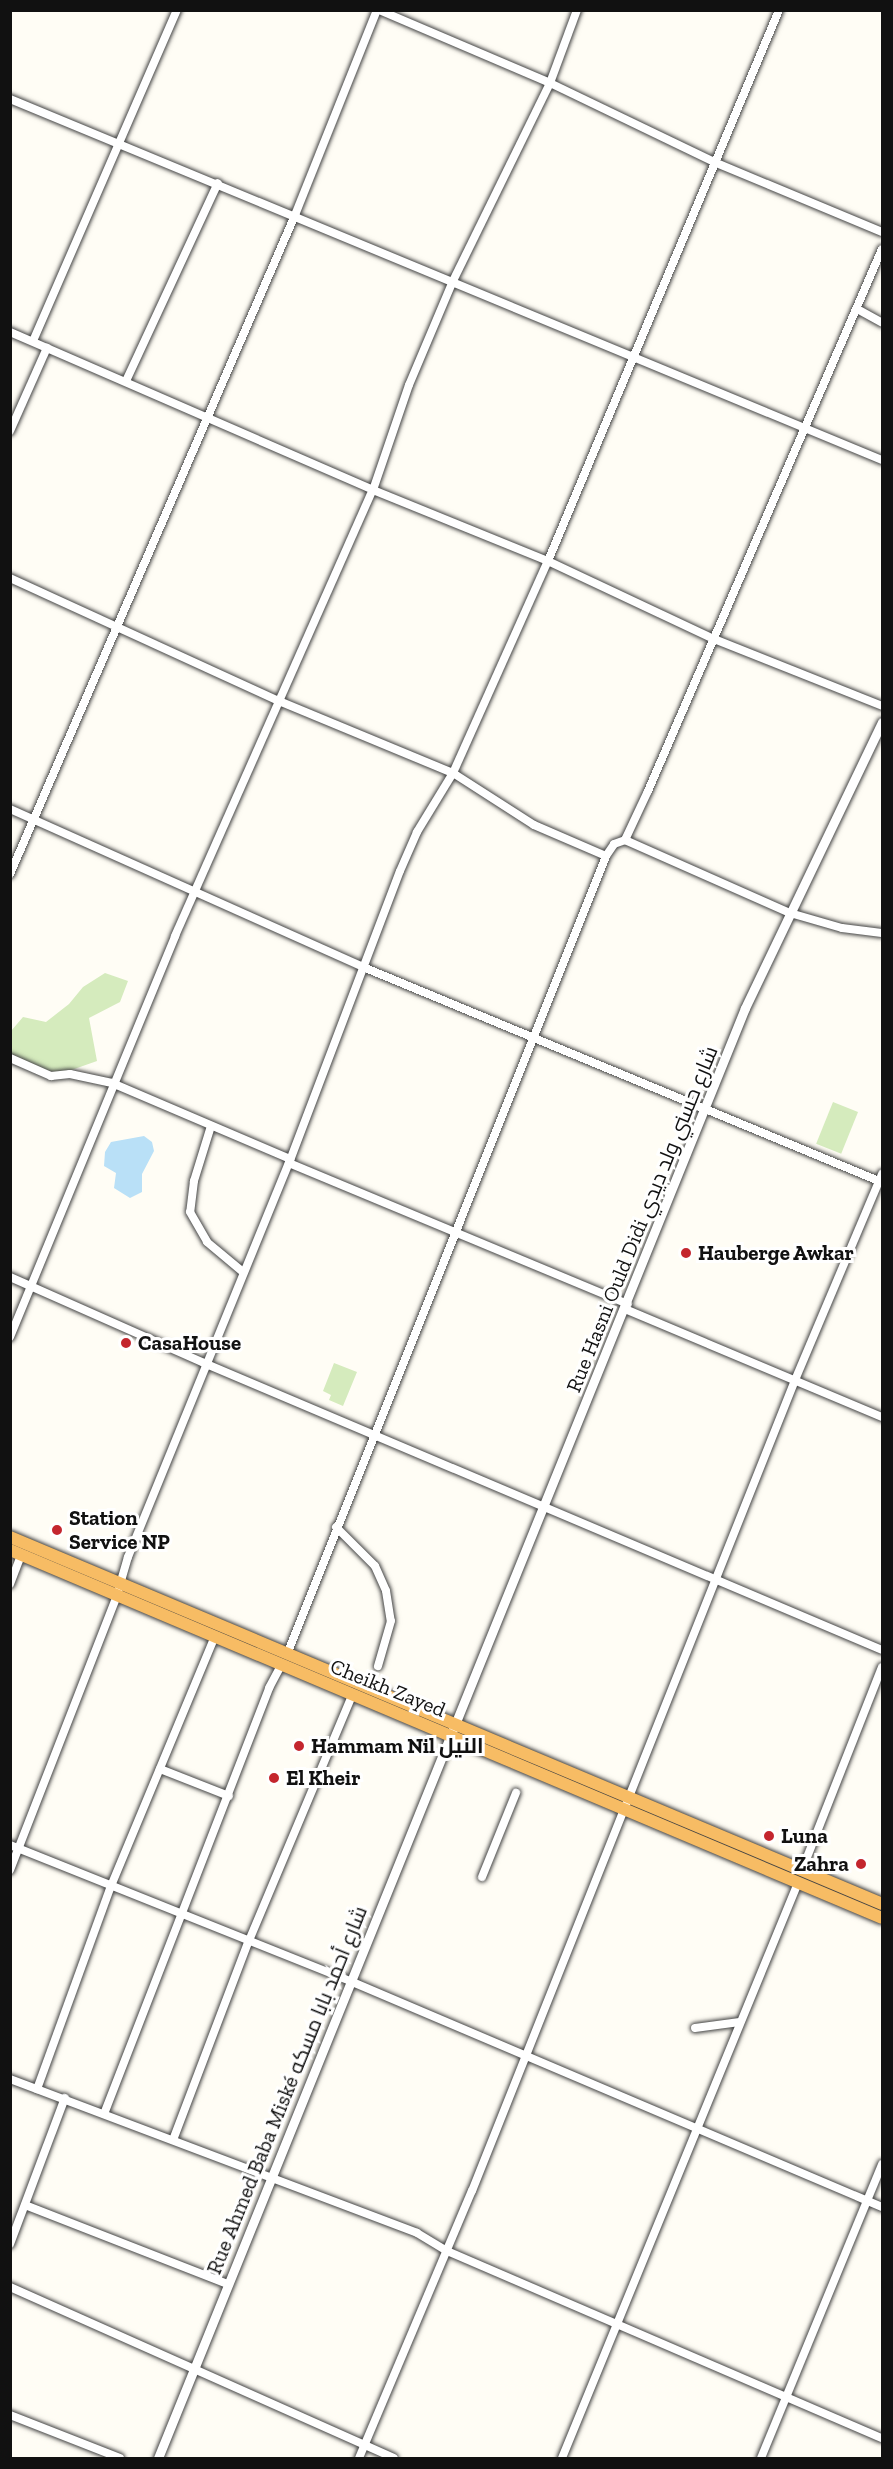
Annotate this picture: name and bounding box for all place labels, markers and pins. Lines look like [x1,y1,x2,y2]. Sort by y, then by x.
place label: Hauberge Awkar [698,1240,854,1266]
marker: Hauberge Awkar [679,1246,693,1260]
place label: CasaHouse [138,1330,241,1356]
marker: CasaHouse [119,1336,133,1350]
place label: Station Service NP [69,1505,170,1555]
marker: Station Service NP [50,1523,64,1537]
place label: Hammam Nil النيل [311,1733,484,1759]
marker: Hammam Nil النيل [292,1739,306,1753]
place label: El Kheir [286,1765,360,1791]
marker: El Kheir [267,1771,281,1785]
place label: Luna [781,1823,828,1849]
marker: Luna [762,1829,776,1843]
place label: Zahra [794,1851,849,1877]
marker: Zahra [854,1857,868,1871]

